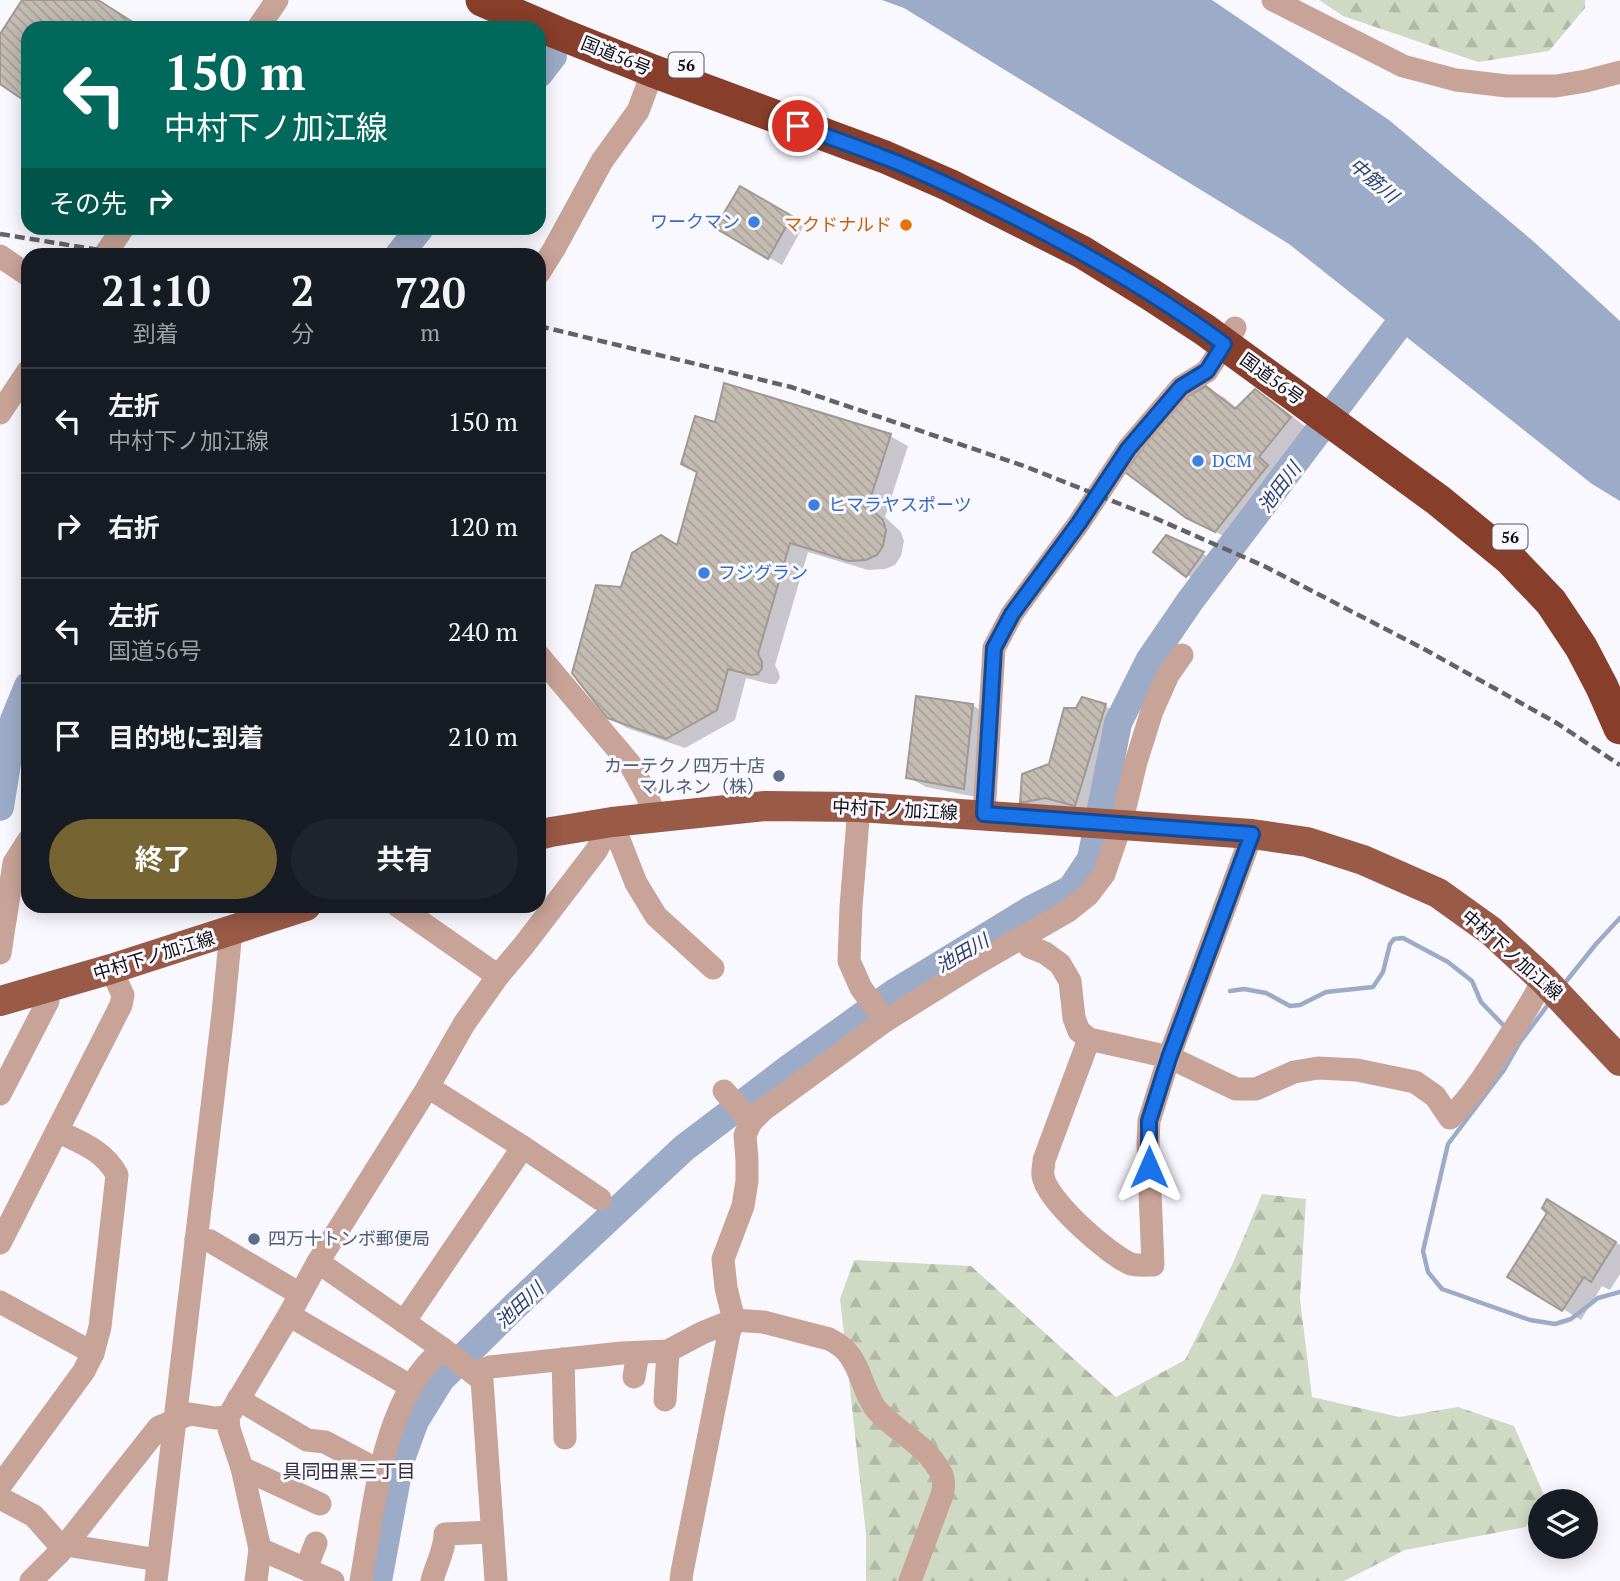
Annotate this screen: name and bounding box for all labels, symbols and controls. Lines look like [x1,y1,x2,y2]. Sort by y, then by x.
street label: 国道56号 [578,30,655,80]
text: 150 m [164,39,306,104]
icon: left [49,49,140,140]
road number: 56 [668,53,704,78]
pin [768,96,828,156]
text: 中村下ノ加江線 [164,106,388,148]
icon: arrive [779,107,817,145]
water label: 中筋川 [1344,152,1406,209]
icon: right [141,182,179,220]
text: その先 [49,186,127,220]
place label: ワークマン [650,209,740,233]
place label: マクドナルド [784,212,892,236]
marker: ワークマン [746,214,762,230]
marker: マクドナルド [898,217,914,233]
text: 21:10 [101,262,211,318]
text: 2 [291,262,314,318]
text: 720 [395,264,466,320]
text: m [420,317,440,348]
text: 到着 [133,318,179,349]
text: 分 [291,318,314,349]
street label: 国道56号 [1236,347,1309,409]
text: 左折 [108,388,160,422]
icon: left [49,402,87,440]
text: 150 m [448,404,518,438]
text: 中村下ノ加江線 [108,425,269,456]
place label: DCM [1212,448,1252,472]
marker: DCM [1190,453,1206,469]
water label: 池田川 [1251,455,1307,517]
place label: ヒマラヤスポーツ [828,492,972,516]
marker: ヒマラヤスポーツ [806,497,822,513]
icon: right [49,507,87,545]
text: 120 m [448,509,518,543]
text: 右折 [108,510,160,544]
road number: 56 [1492,524,1528,550]
place label: フジグラン [718,560,808,584]
marker: フジグラン [696,565,712,581]
text: 左折 [108,598,160,632]
icon: left [49,612,87,650]
text: 240 m [448,614,518,648]
text: 国道56号 [108,635,202,666]
icon: arrive [49,717,87,755]
text: 210 m [448,719,518,753]
text: 目的地に到着 [108,720,264,754]
place label: カーテクノ四万十店 マルネン（株） [604,753,765,798]
marker: カーテクノ四万十店 マルネン（株） [771,768,787,784]
street label: 中村下ノ加江線 [832,794,959,824]
button: 終了 [49,819,277,899]
button: 共有 [291,819,518,899]
street label: 中村下ノ加江線 [1457,904,1568,1005]
street label: 中村下ノ加江線 [90,925,217,985]
water label: 池田川 [931,926,994,978]
position arrow [1112,1130,1186,1204]
place label: 四万十トンボ郵便局 [268,1226,430,1250]
marker: 四万十トンボ郵便局 [246,1231,262,1247]
water label: 池田川 [489,1275,549,1333]
district label: 具同田黒三丁目 [282,1458,416,1483]
map controls [1528,1489,1598,1559]
button: layers [1528,1489,1598,1559]

